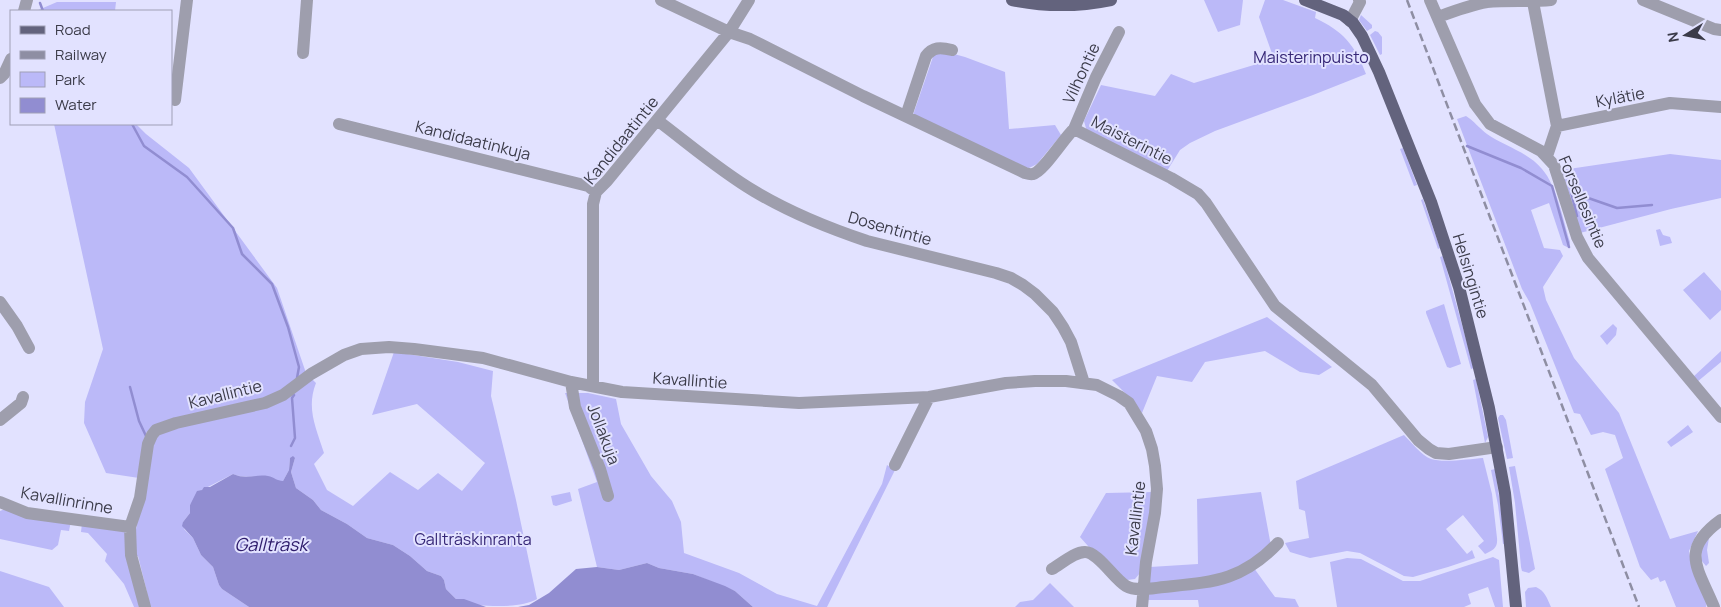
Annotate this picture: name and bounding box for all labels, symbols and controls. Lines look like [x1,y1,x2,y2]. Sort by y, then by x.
legend [10,10,172,125]
north arrow [1661,10,1711,60]
text: Road [55,19,91,40]
text: N [1662,31,1683,44]
street label: Vilhontie [1057,39,1105,107]
text: Railway [55,44,107,65]
park label: Maisterinpuisto [1253,46,1369,68]
text: Park [55,69,85,90]
street label: Kylätie [1594,81,1646,113]
street label: Kandidaatintie [579,91,663,189]
text: Water [55,94,97,115]
street label: Maisterintie [1088,110,1176,170]
street label: Kandidaatinkuja [413,115,533,165]
street label: Forsellesintie [1554,152,1612,252]
street label: Dosentintie [845,206,935,250]
street label: Helsingintie [1448,231,1494,321]
street label: Kavallintie [652,366,728,394]
street label: Kavallintie [186,374,264,414]
street label: Jollakuja [582,400,626,468]
street label: Kavallintie [1120,480,1150,556]
street label: Kavallinrinne [19,481,115,519]
park label: Gallträskinranta [414,528,532,550]
water label: Gallträsk [235,532,310,556]

